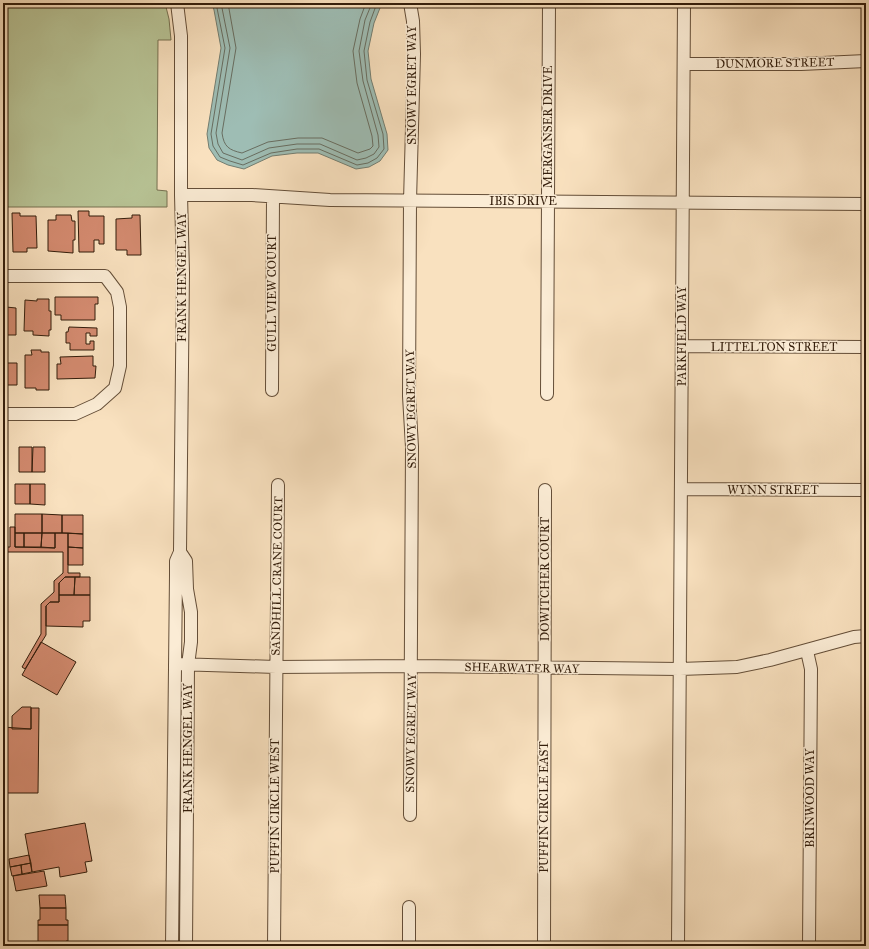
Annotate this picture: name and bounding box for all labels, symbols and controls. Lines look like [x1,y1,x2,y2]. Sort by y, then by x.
street label: SNOWY EGRET WAY [405,25,419,145]
street label: DUNMORE STREET [715,55,835,71]
street label: MERGANSER DRIVE [541,65,555,188]
street label: IBIS DRIVE [489,194,557,208]
street label: FRANK HENGEL WAY [175,212,189,342]
street label: GULL VIEW COURT [265,234,279,352]
street label: PARKFIELD WAY [675,285,689,386]
street label: LITTELTON STREET [711,340,837,354]
street label: SNOWY EGRET WAY [403,349,419,469]
street label: WYNN STREET [727,483,819,497]
street label: SANDHILL CRANE COURT [269,496,285,656]
street label: DOWITCHER COURT [538,517,552,641]
street label: SHEARWATER WAY [465,660,580,676]
street label: SNOWY EGRET WAY [403,673,419,793]
street label: FRANK HENGEL WAY [181,683,195,813]
street label: PUFFIN CIRCLE WEST [268,739,282,873]
street label: PUFFIN CIRCLE EAST [537,741,551,873]
street label: BRINWOOD WAY [803,748,817,848]

